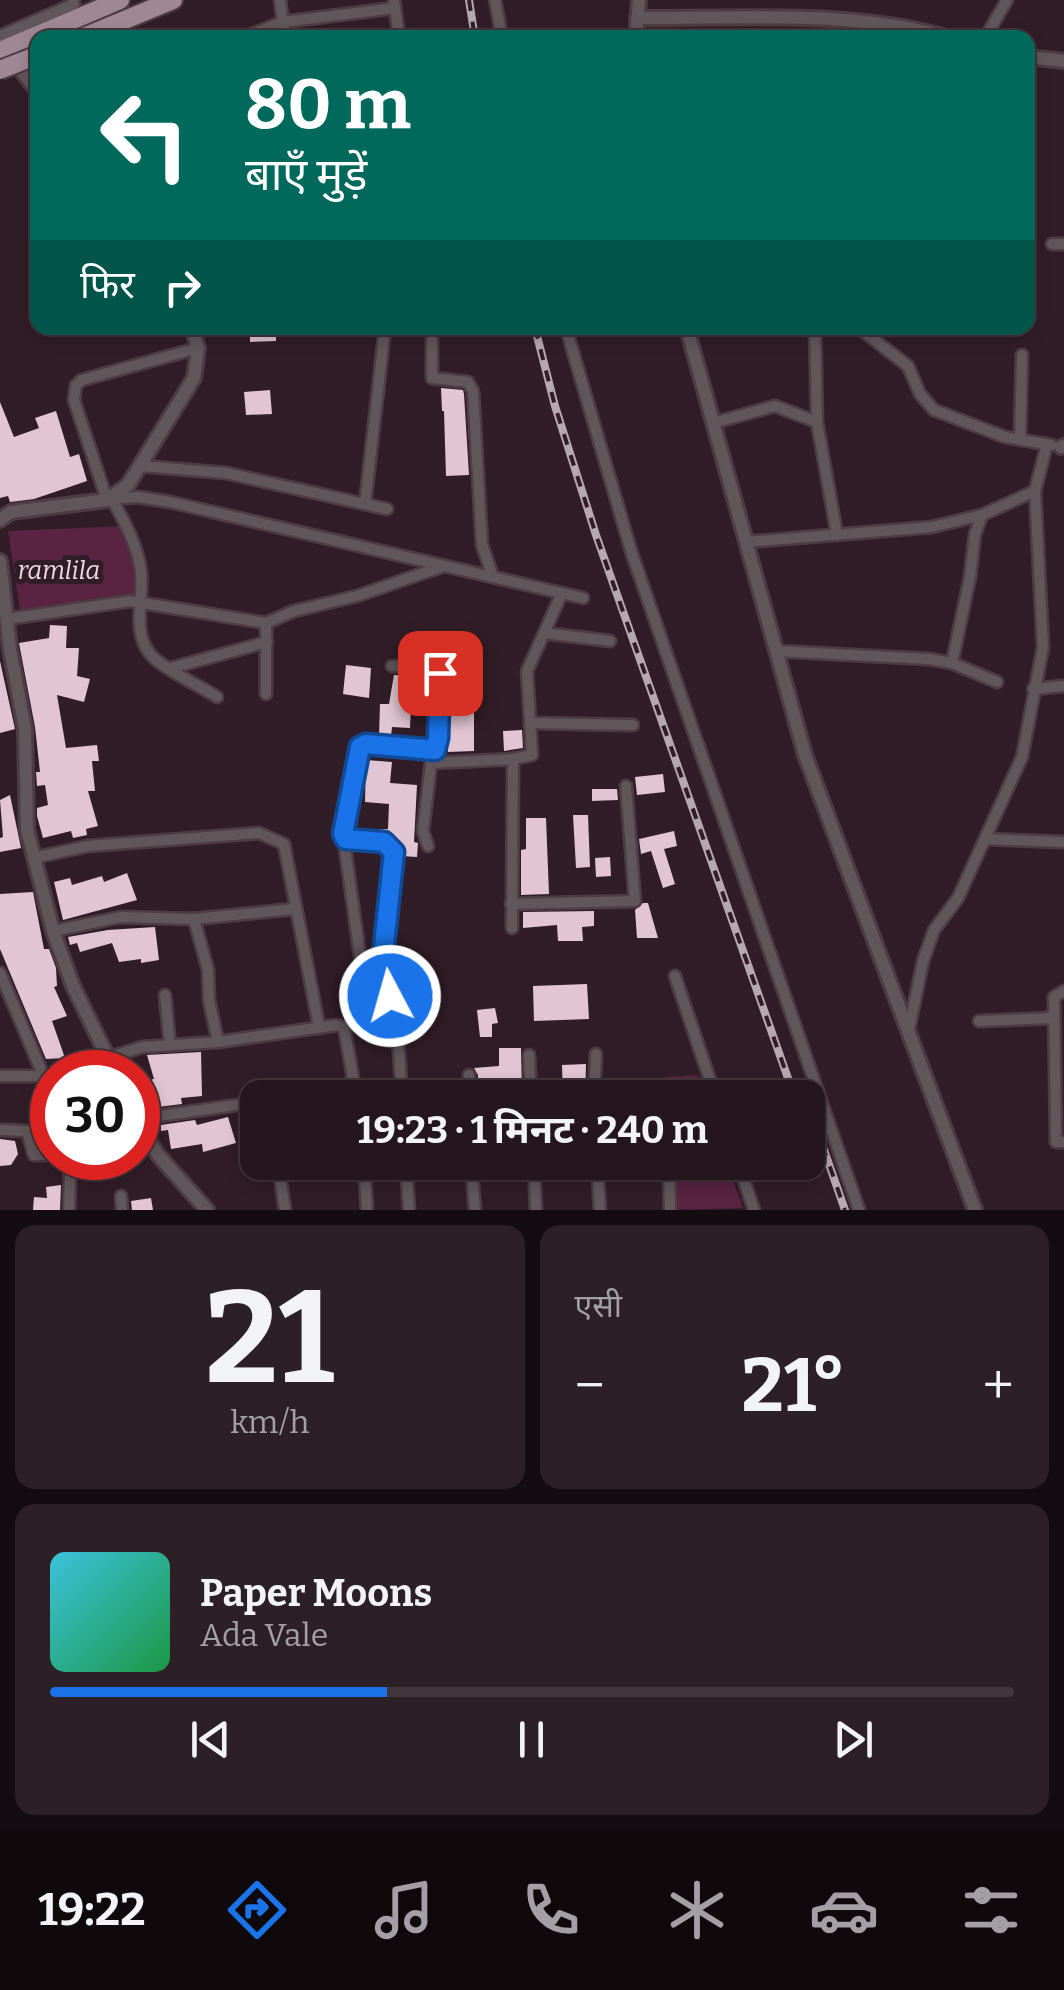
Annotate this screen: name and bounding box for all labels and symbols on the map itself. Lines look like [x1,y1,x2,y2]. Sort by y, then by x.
park label: ramlila [18,556,100,586]
pin [398,631,483,716]
position arrow [338,944,442,1048]
speed limit sign: 30 [30,1050,160,1180]

